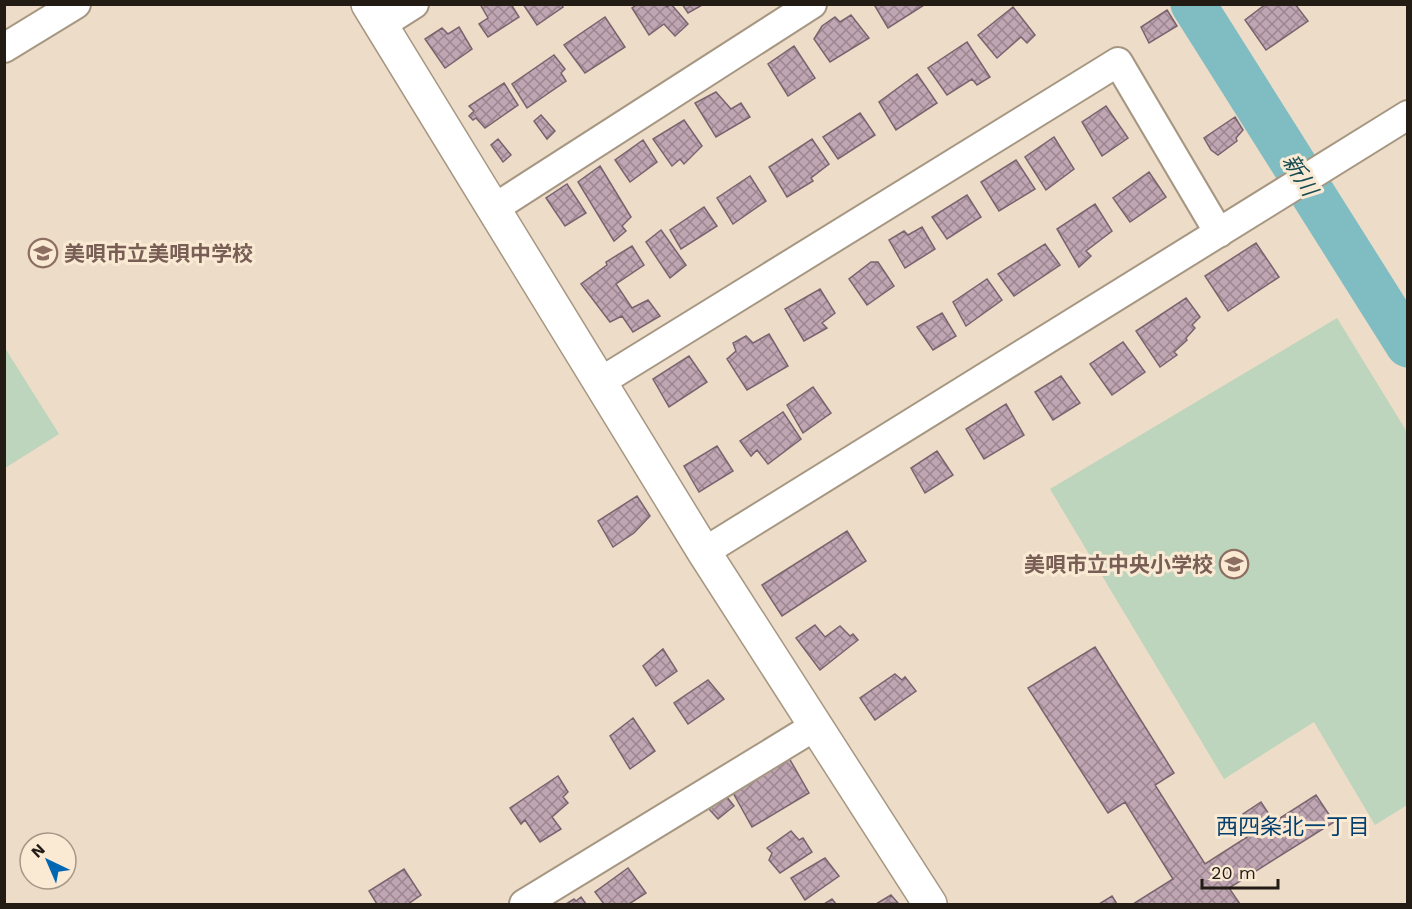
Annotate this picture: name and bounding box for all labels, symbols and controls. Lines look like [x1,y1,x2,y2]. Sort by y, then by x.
water label: 新川 [1278,150,1323,202]
school or university icon: 美唄市立美唄中学校 [27,237,59,269]
place label: 美唄市立美唄中学校 [64,241,253,266]
school or university icon: 美唄市立中央小学校 [1218,548,1250,580]
place label: 美唄市立中央小学校 [1024,552,1213,577]
district label: 西四条北一丁目 [1216,814,1370,839]
north arrow [18,831,78,891]
text: N [27,840,49,862]
scale bar [1202,852,1278,890]
text: 20 m [1211,862,1256,883]

